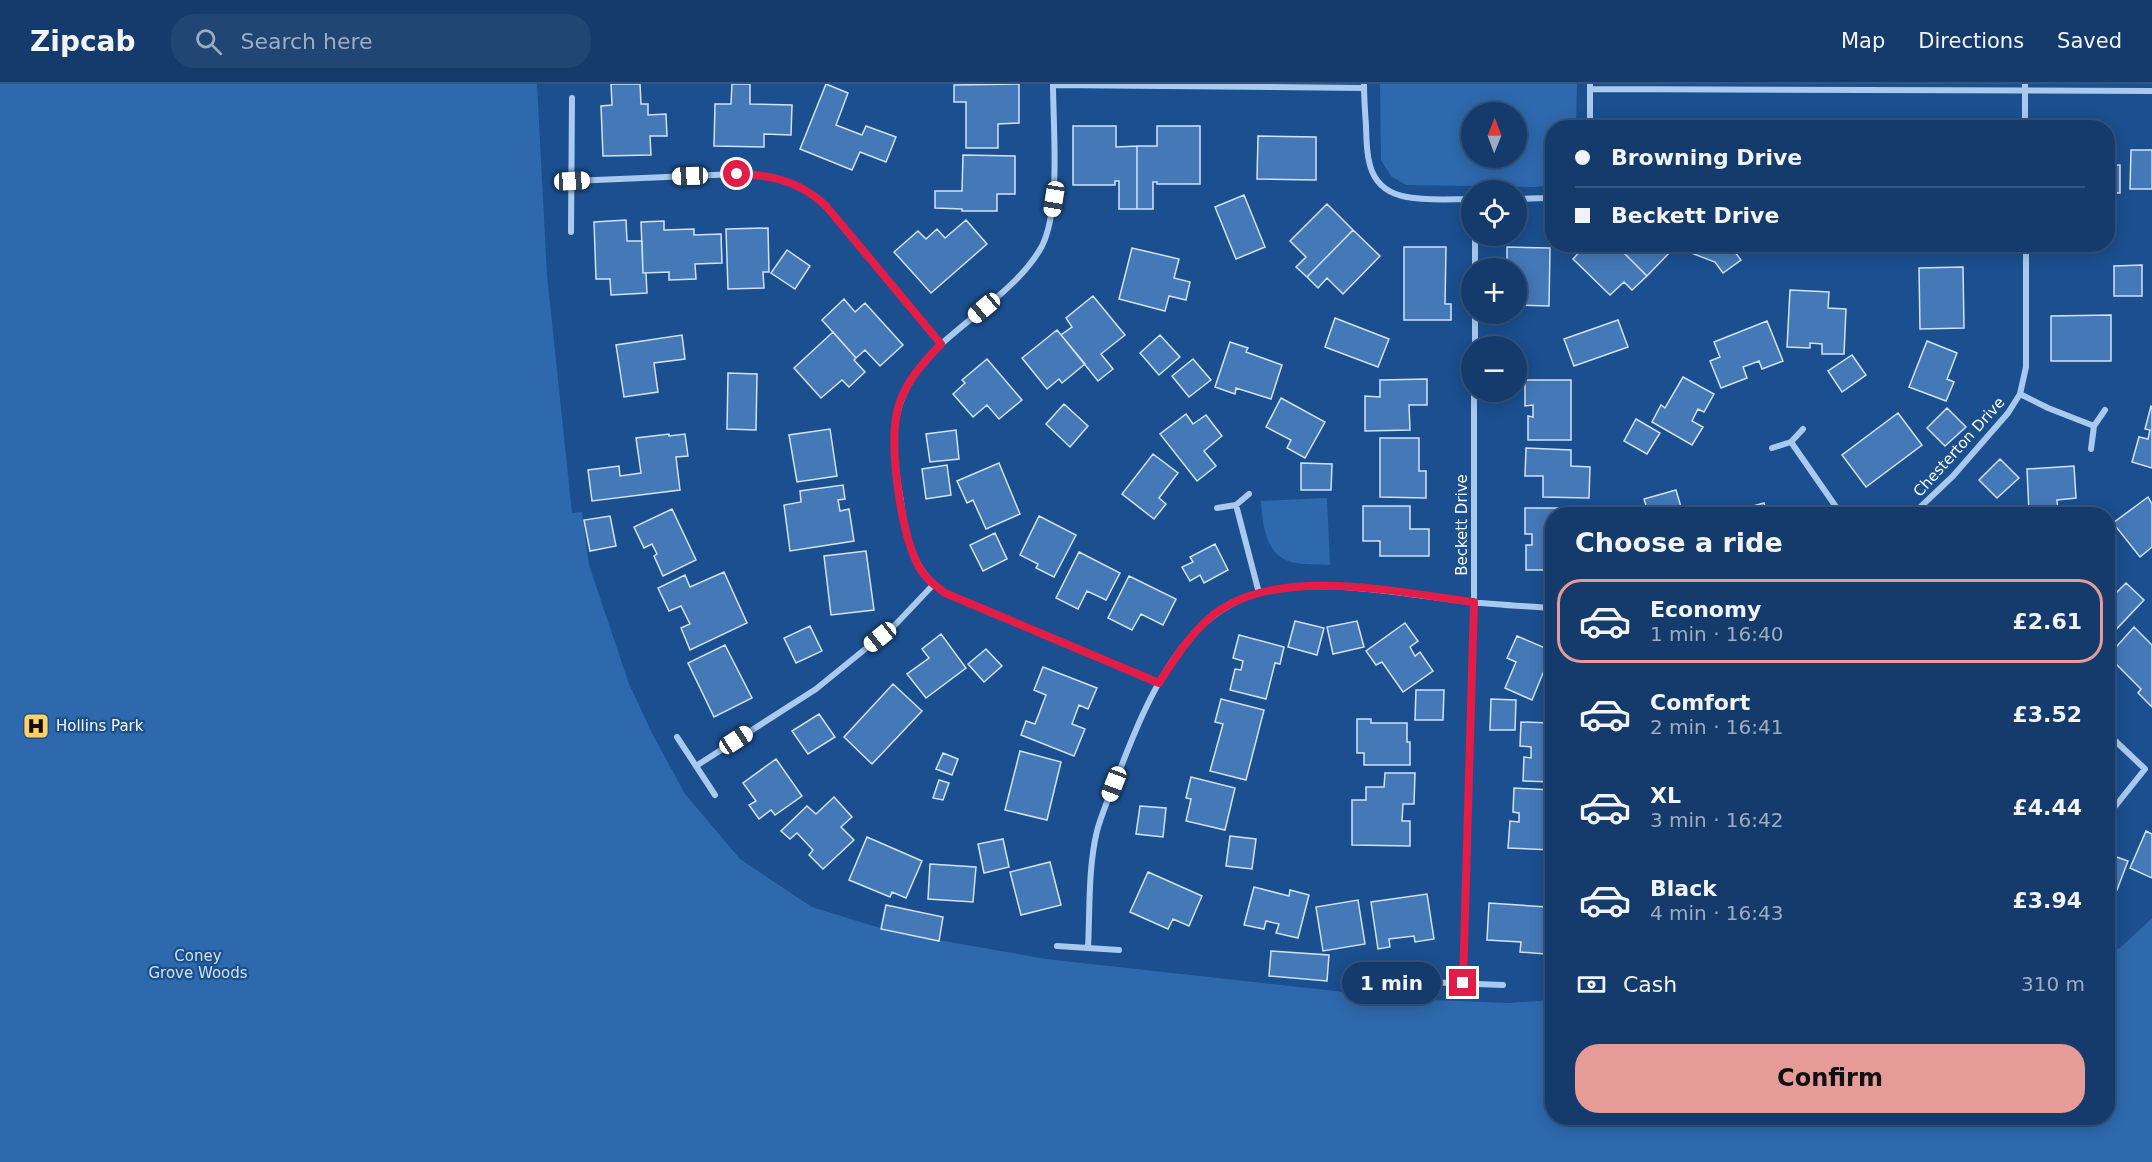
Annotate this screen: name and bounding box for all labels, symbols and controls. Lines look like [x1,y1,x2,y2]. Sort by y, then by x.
search box [171,14,591,68]
text: Zipcab [30,25,135,58]
icon: search [192,25,225,58]
text: Search here [240,29,373,54]
text: Map [1841,29,1885,53]
text: Directions [1918,29,2024,53]
text: Saved [2057,29,2122,53]
north arrow [1461,102,1527,168]
map controls [1461,102,1527,402]
text: Browning Drive [1611,145,1802,170]
route start [723,160,750,187]
car [672,166,708,186]
car [554,171,590,191]
car [1042,180,1066,218]
button: locate [1461,180,1527,246]
text: Beckett Drive [1611,203,1779,228]
button: + [1461,258,1527,324]
car [964,290,1004,326]
button: − [1461,336,1527,402]
street label: Chesterton Drive [1910,394,2008,500]
street label: Beckett Drive [1453,474,1471,576]
text: Choose a ride [1575,527,1783,558]
icon: car [1578,594,1632,648]
text: Economy [1650,597,1761,622]
text: £2.61 [2012,609,2082,634]
car [860,619,900,655]
text: 1 min · 16:40 [1650,622,1784,646]
icon: car [1578,687,1632,741]
text: Comfort [1650,690,1750,715]
text: £3.52 [2012,702,2082,727]
hospital icon: Hollins Park [21,711,51,741]
text: 2 min · 16:41 [1650,715,1784,739]
place label: Hollins Park [56,717,144,735]
car [716,723,756,757]
car [1099,764,1129,804]
icon: car [1578,780,1632,834]
text: XL [1650,783,1681,808]
text: £4.44 [2012,795,2082,820]
text: 3 min · 16:42 [1650,808,1784,832]
icon: car [1578,873,1632,927]
text: Black [1650,876,1717,901]
text: £3.94 [2012,888,2082,913]
text: 4 min · 16:43 [1650,901,1784,925]
park label: Coney Grove Woods [148,947,248,982]
callout: 1 min [1343,962,1442,1004]
icon: cash [1575,968,1608,1001]
route end [1449,969,1476,996]
text: 1 min [1360,971,1423,995]
text: Cash [1623,972,1677,997]
text: 310 m [2021,972,2085,996]
button: Confirm [1575,1044,2085,1113]

